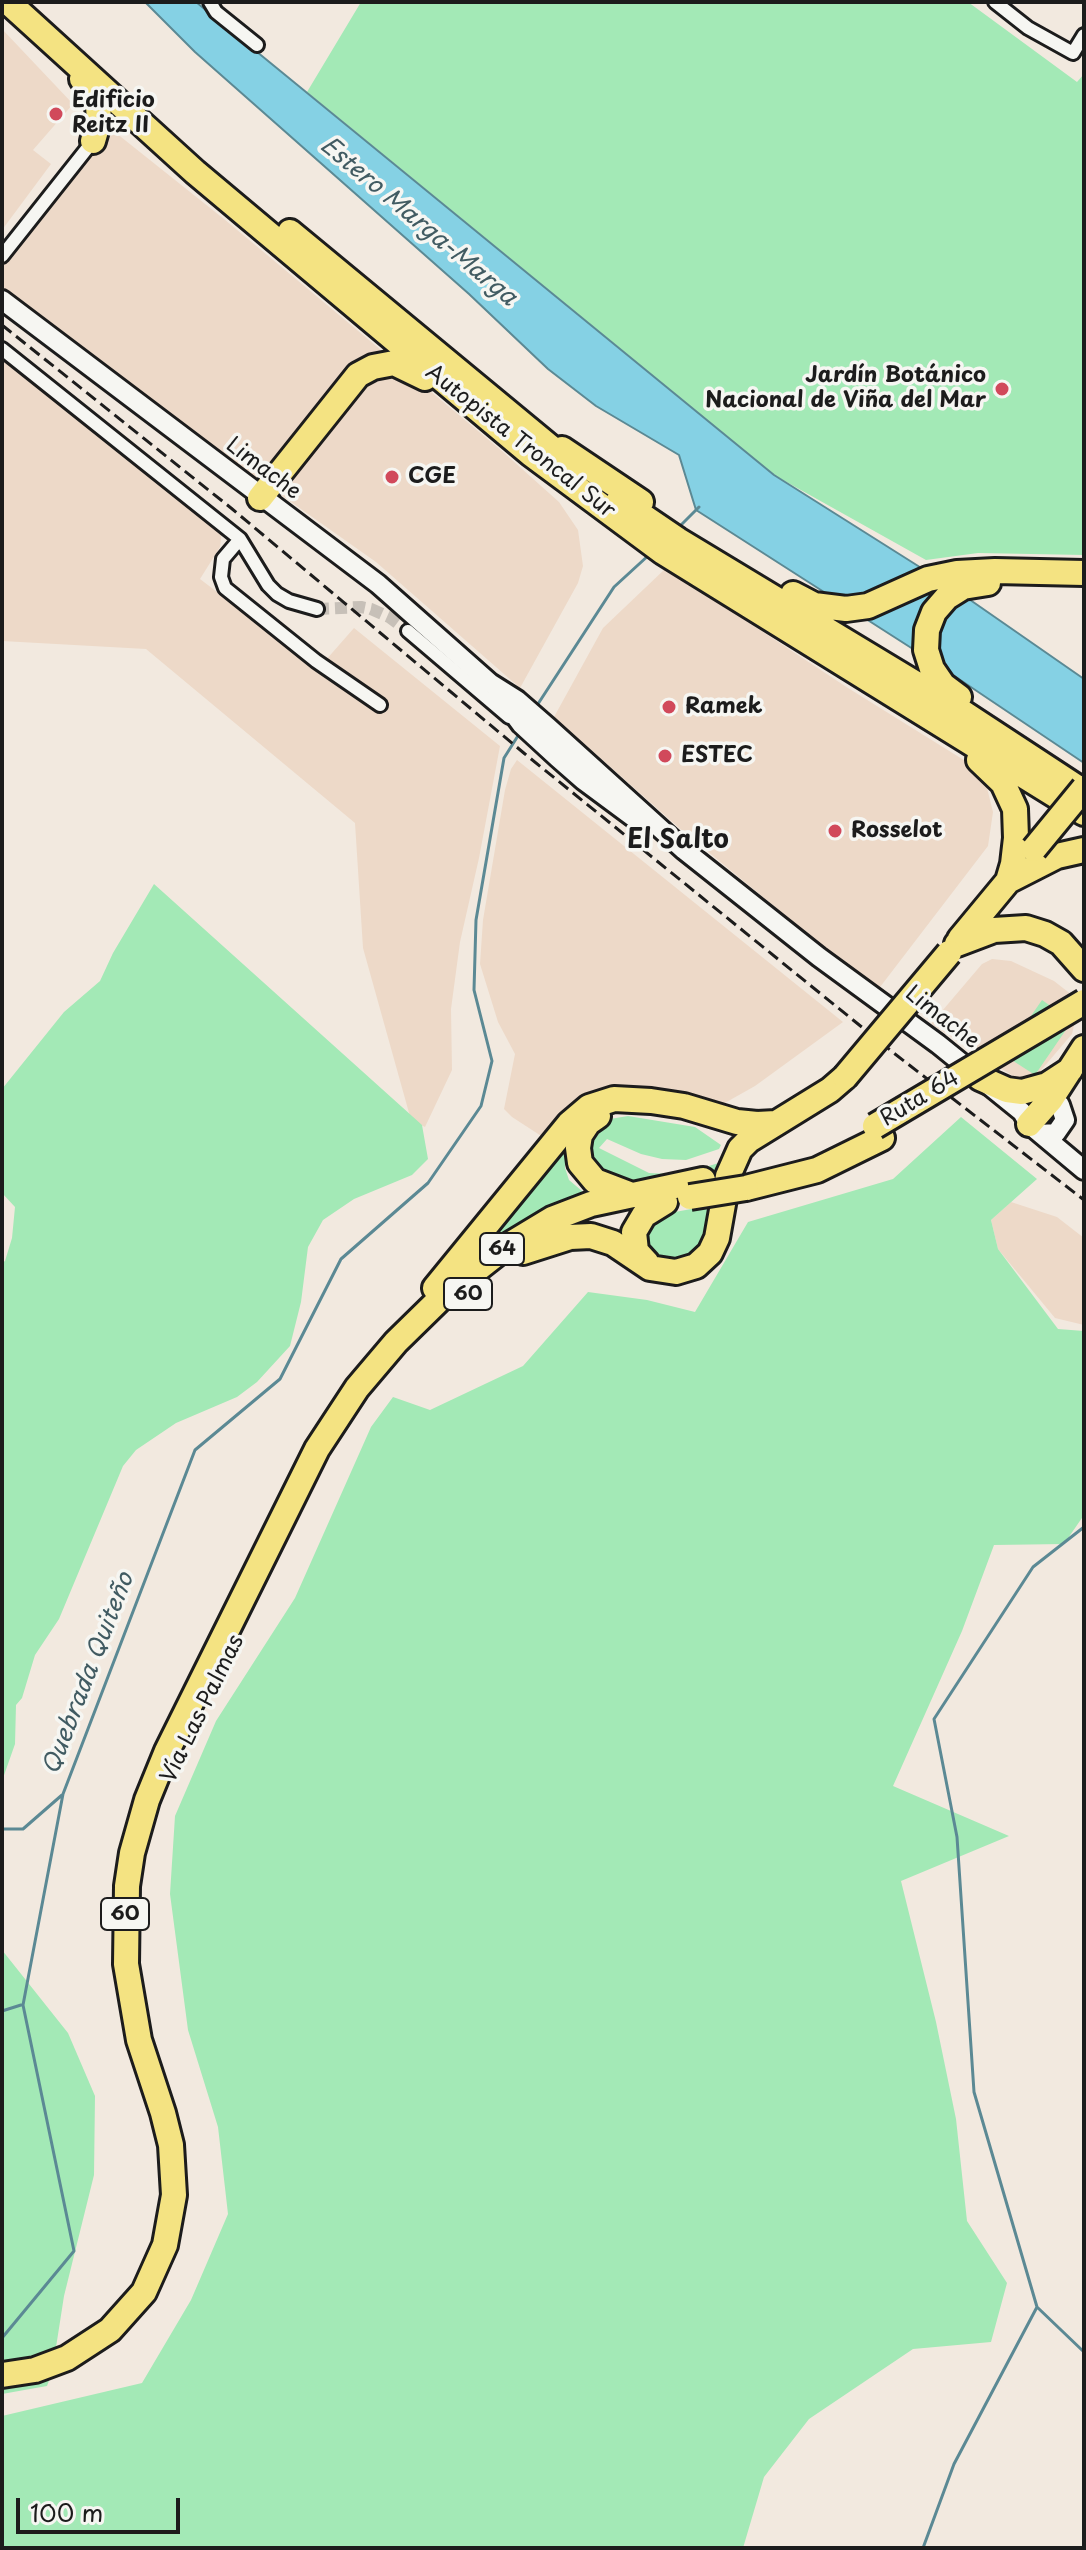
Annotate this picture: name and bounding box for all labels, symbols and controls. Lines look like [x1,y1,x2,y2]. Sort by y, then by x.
place label: Edificio Reitz II [72,88,155,140]
marker: Edificio Reitz II [47,105,65,123]
water label: Estero Marga-Marga [314,131,522,313]
street label: Autopista Troncal Sur [420,360,620,524]
place label: Jardín Botánico Nacional de Viña del Mar [705,363,986,414]
marker: Jardín Botánico Nacional de Viña del Mar [993,380,1011,398]
street label: Limache [220,432,306,506]
place label: CGE [408,464,456,490]
marker: CGE [383,468,401,486]
place label: Ramek [685,694,762,720]
marker: Ramek [660,698,678,716]
place label: ESTEC [681,743,753,769]
marker: ESTEC [656,747,674,765]
place label: Rosselot [851,818,942,844]
marker: Rosselot [826,822,844,840]
district label: El Salto [627,825,729,857]
street label: Limache [900,981,984,1055]
street label: Ruta 64 [876,1065,964,1133]
road number: 64 [480,1233,524,1265]
road number: 60 [444,1278,492,1310]
water label: Quebrada Quiteño [37,1569,141,1779]
street label: Vía Las Palmas [156,1631,250,1787]
road number: 60 [101,1898,149,1930]
scale bar [20,2482,184,2532]
text: 100 m [30,2494,103,2530]

